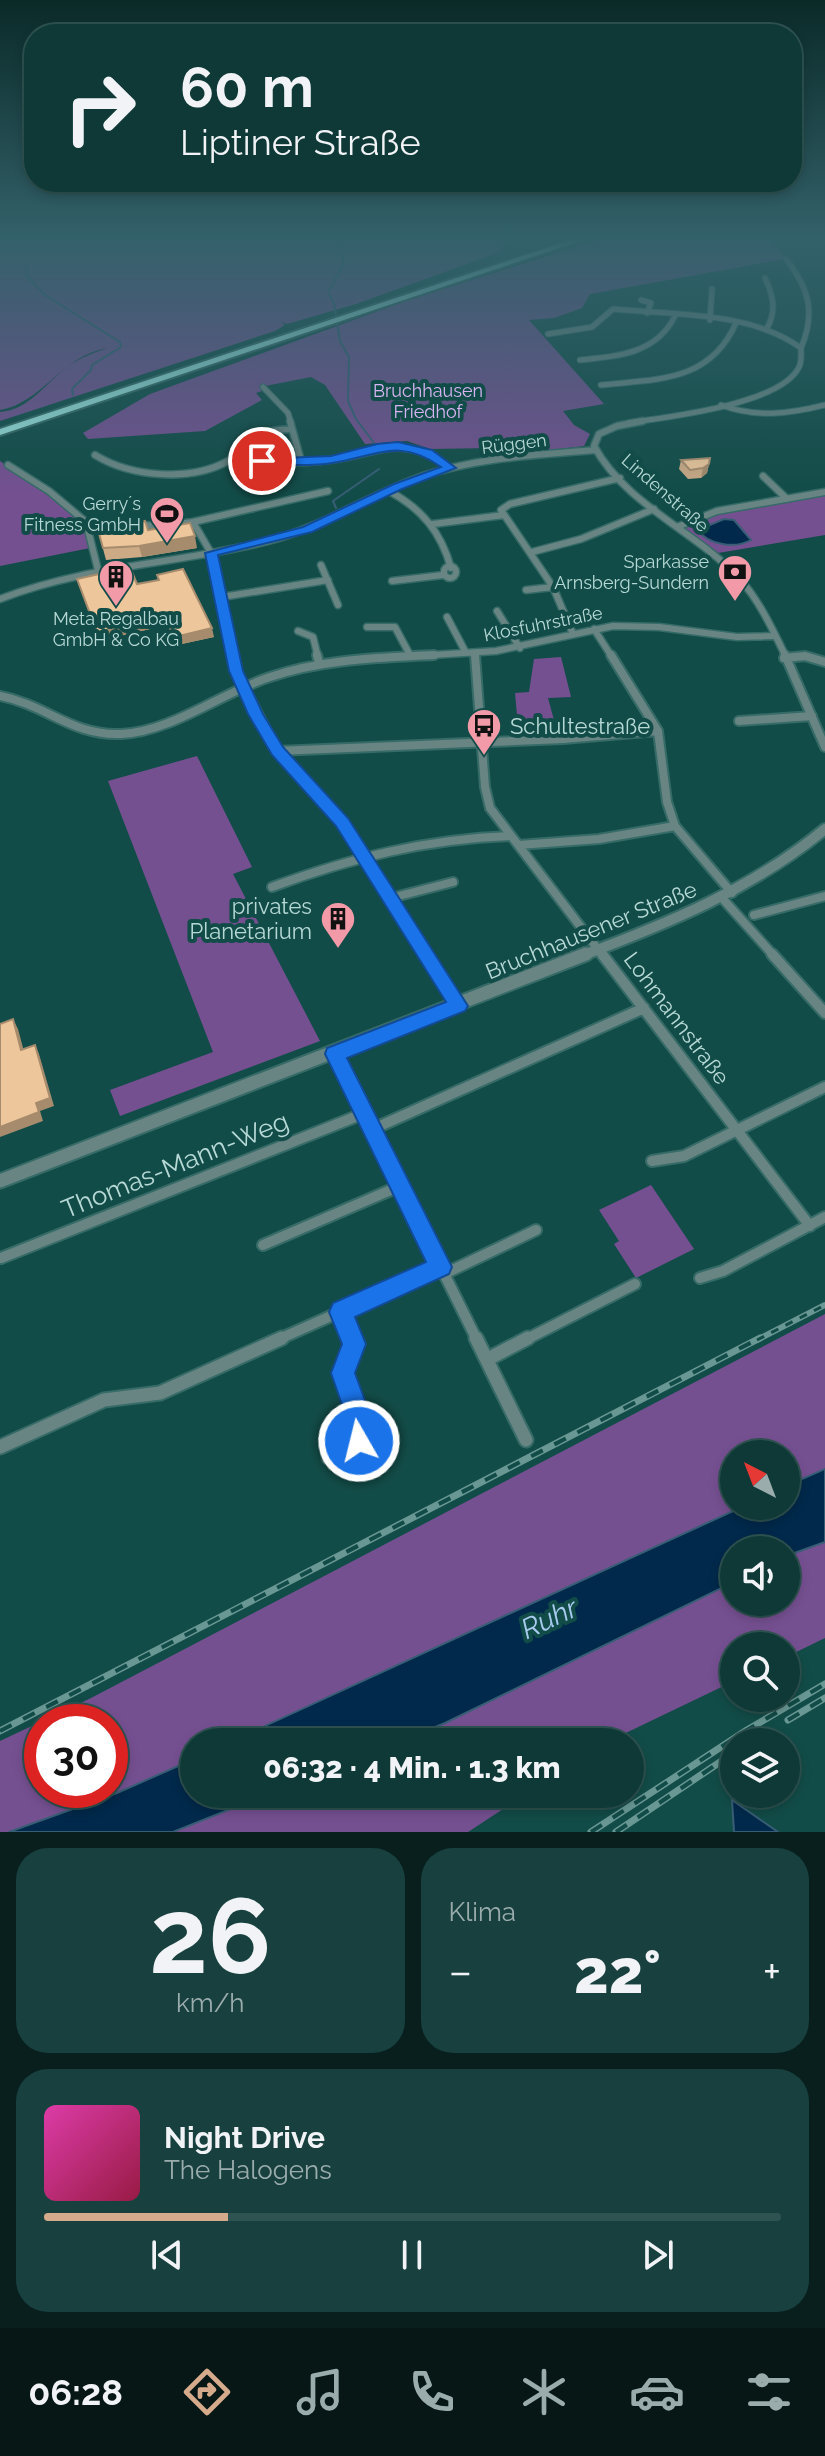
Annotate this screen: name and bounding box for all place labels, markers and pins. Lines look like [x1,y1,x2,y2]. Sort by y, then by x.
pin [228,427,296,495]
place label: Gerry´s Fitness GmbH [24,493,141,535]
sports icon: Gerry´s Fitness GmbH [148,495,186,545]
place label: Sparkasse Arnsberg-Sundern [554,551,709,593]
bank icon: Sparkasse Arnsberg-Sundern [716,553,754,603]
building icon: Meta Regalbau GmbH & Co KG [97,558,135,608]
place label: Meta Regalbau GmbH & Co KG [53,608,179,650]
bus stop icon: Schultestraße [465,707,503,757]
place label: Schultestraße [510,713,650,739]
place label: privates Planetarium [190,893,312,944]
building icon: privates Planetarium [319,900,357,950]

